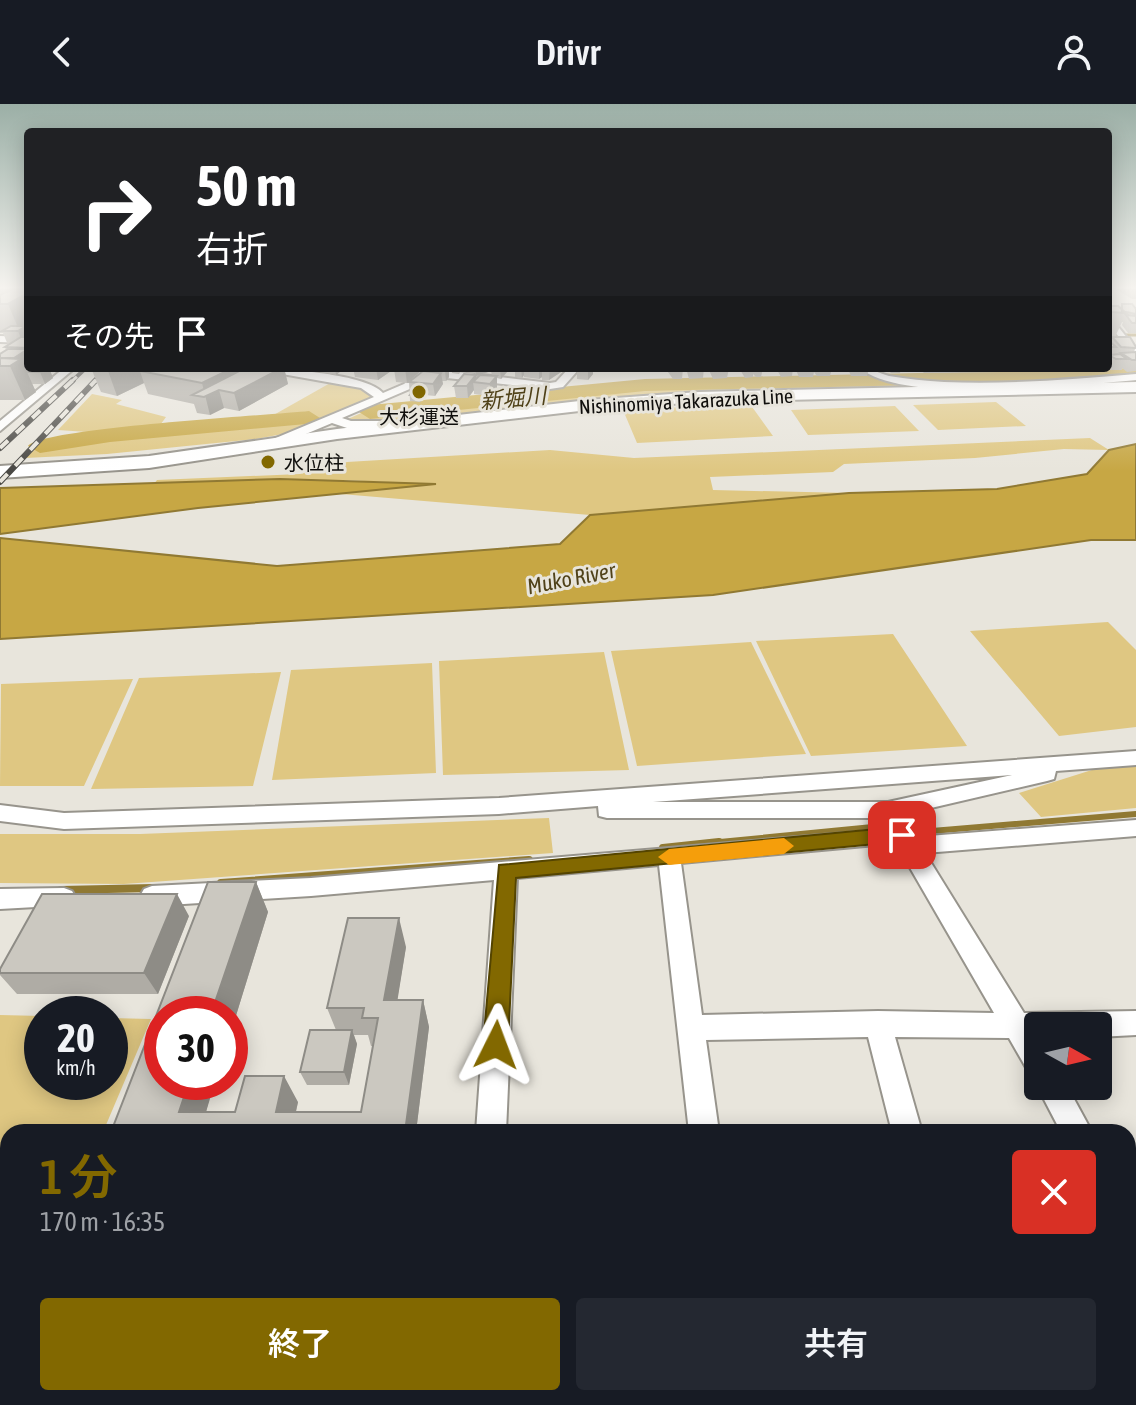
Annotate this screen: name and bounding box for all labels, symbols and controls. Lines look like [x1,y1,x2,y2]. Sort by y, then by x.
icon: back [40,30,84,74]
icon: person [1052,30,1096,74]
text: Drivr [536,31,600,73]
text: 50 m [196,154,297,218]
icon: right [64,160,168,264]
text: 右折 [196,228,268,270]
icon: arrive [170,312,214,356]
text: その先 [64,319,154,353]
water label: 新堀川 [479,382,549,414]
marker: 大杉運送 [410,383,428,401]
street label: Nishinomiya Takarazuka Line [578,384,794,418]
place label: 大杉運送 [379,405,459,428]
place label: 水位柱 [284,451,344,474]
marker: 水位柱 [259,453,277,471]
water label: Muko River [525,556,619,599]
pin [868,801,936,869]
icon: arrive [880,813,924,857]
speed limit sign: 30 [144,996,248,1100]
position arrow [454,1003,538,1087]
north arrow [1024,1012,1112,1100]
map controls [1024,1012,1112,1100]
text: 20 [57,1015,95,1060]
text: km/h [56,1056,96,1079]
text: 1 分 [40,1149,117,1204]
button: close [1012,1150,1096,1234]
text: 170 m · 16:35 [40,1207,165,1237]
button: 終了 [40,1298,560,1390]
button: 共有 [576,1298,1096,1390]

